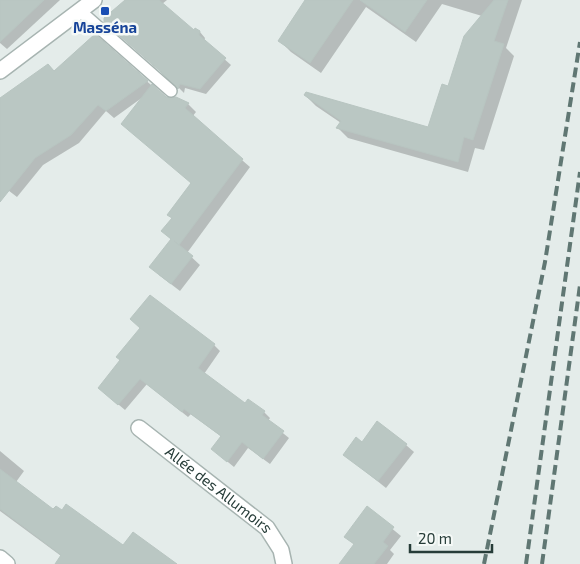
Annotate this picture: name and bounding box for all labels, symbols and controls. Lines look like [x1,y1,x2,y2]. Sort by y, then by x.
marker: Masséna [99,5,111,17]
place label: Masséna [73,18,137,36]
street label: Allée des Allumoirs [162,442,278,536]
scale bar [410,522,492,554]
text: 20 m [418,529,452,547]

